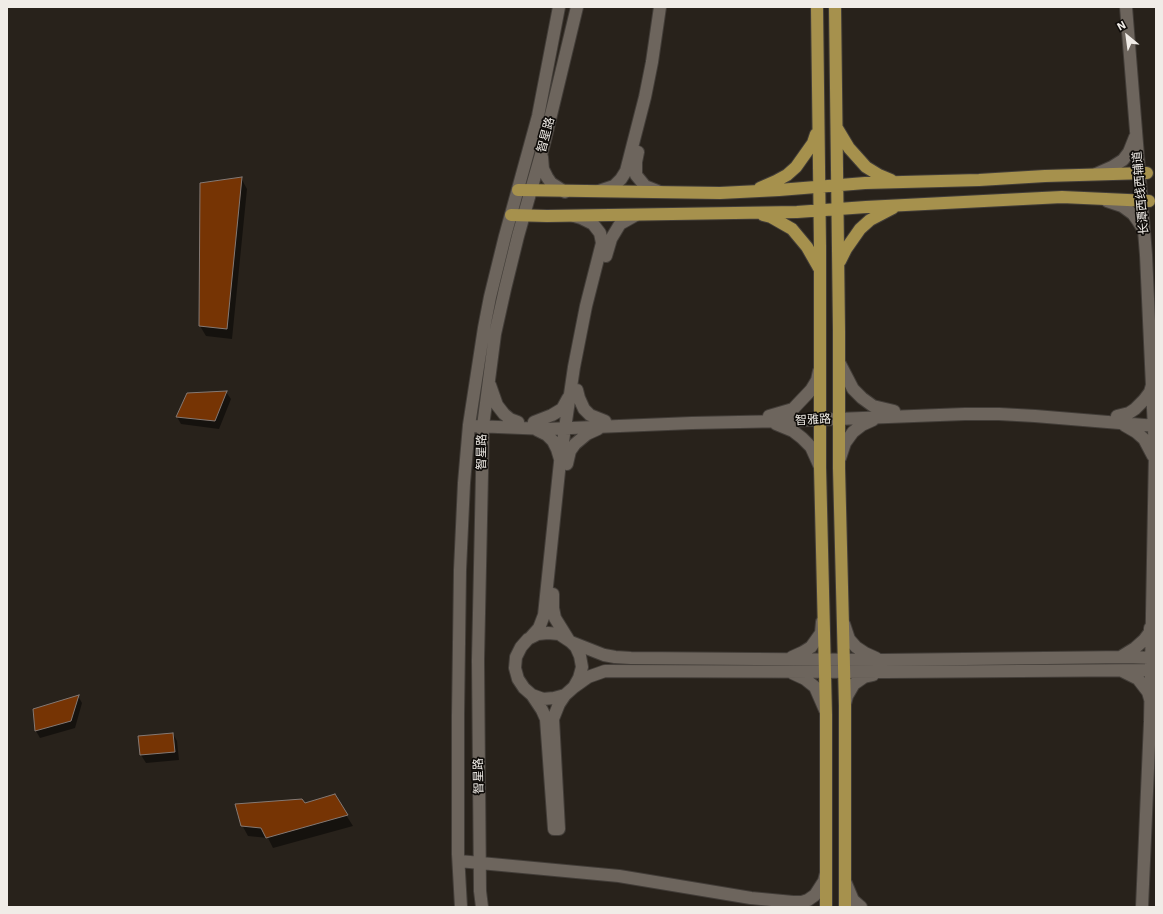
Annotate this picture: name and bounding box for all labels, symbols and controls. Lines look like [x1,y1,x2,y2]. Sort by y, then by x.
north arrow [1107,16,1147,56]
text: N [1114,17,1128,34]
street label: 智星路 [534,116,558,154]
street label: 长潭西线西辅道 [1130,151,1152,235]
street label: 智雅路 [795,412,831,428]
street label: 智星路 [474,434,490,470]
street label: 智星路 [471,758,487,794]

